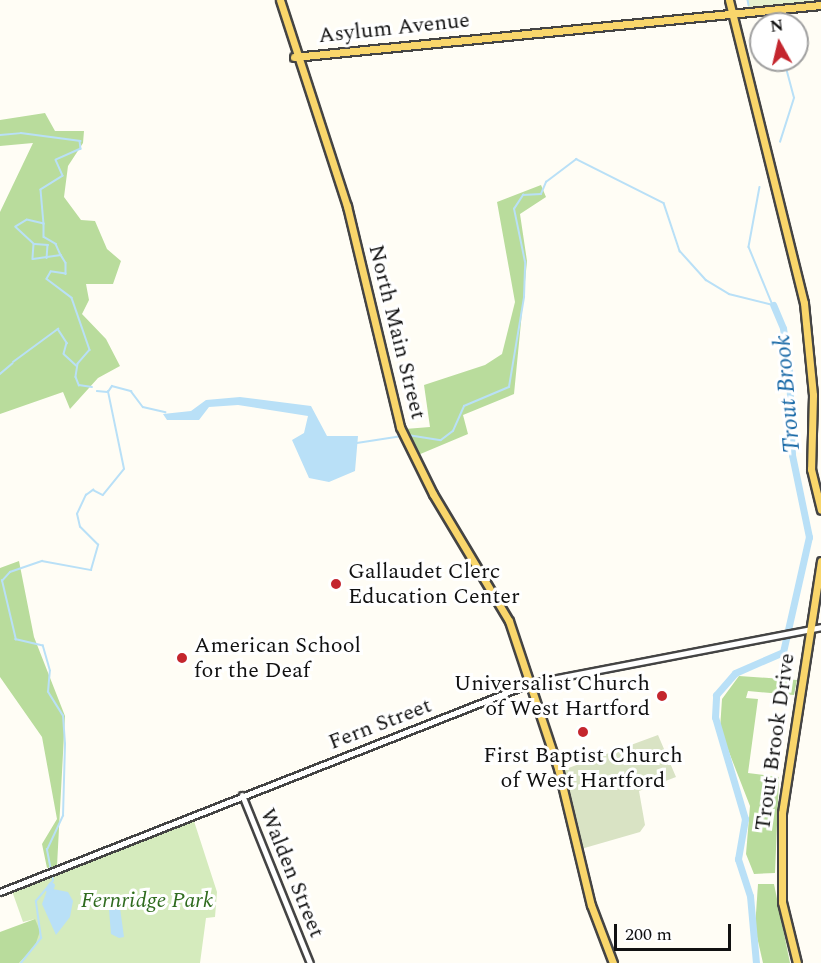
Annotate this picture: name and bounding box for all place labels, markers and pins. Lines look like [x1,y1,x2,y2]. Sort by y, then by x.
place label: Gallaudet Clerc Education Center [348,558,520,610]
marker: Gallaudet Clerc Education Center [329,577,343,591]
place label: American School for the Deaf [194,632,361,684]
marker: American School for the Deaf [175,651,189,665]
place label: Universalist Church of West Hartford [454,670,650,722]
marker: Universalist Church of West Hartford [655,689,669,703]
marker: First Baptist Church of West Hartford [576,725,590,739]
place label: First Baptist Church of West Hartford [483,742,683,794]

